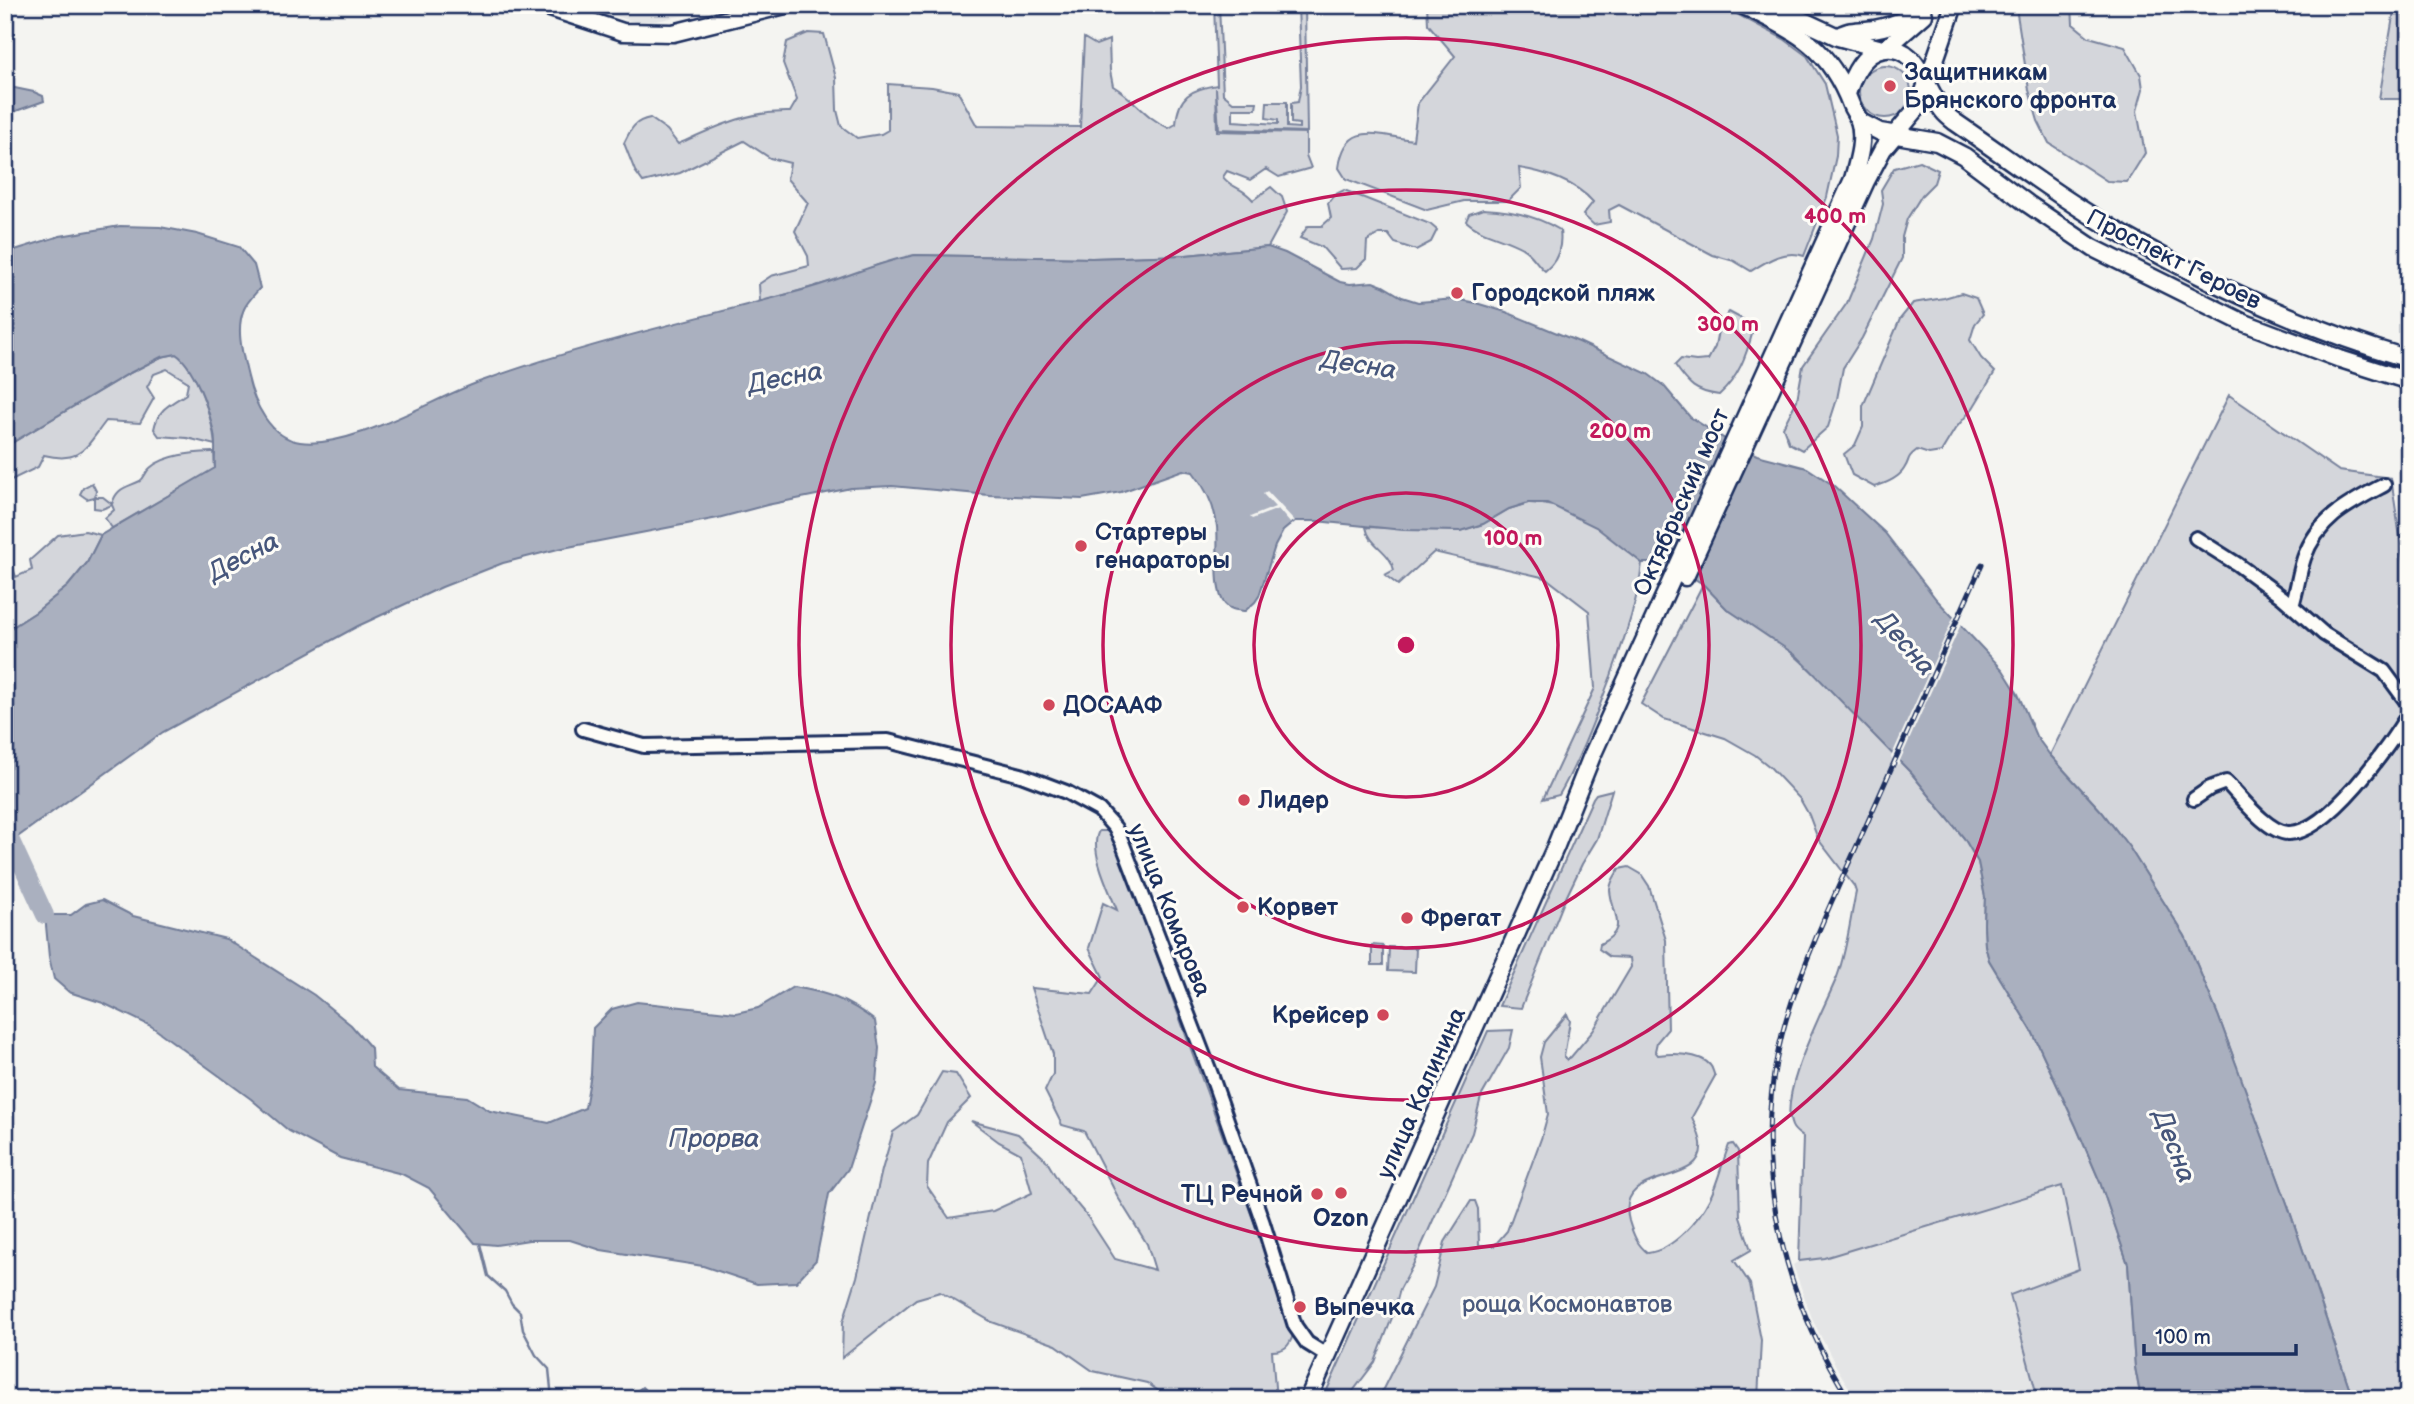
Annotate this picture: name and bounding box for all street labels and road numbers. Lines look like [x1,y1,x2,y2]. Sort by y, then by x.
street label: Проспект Героев [2082,203,2266,316]
street label: Октябрьский мост [1627,404,1736,601]
street label: улица Комарова [1122,820,1217,1001]
street label: улица Калинина [1371,1003,1472,1183]

